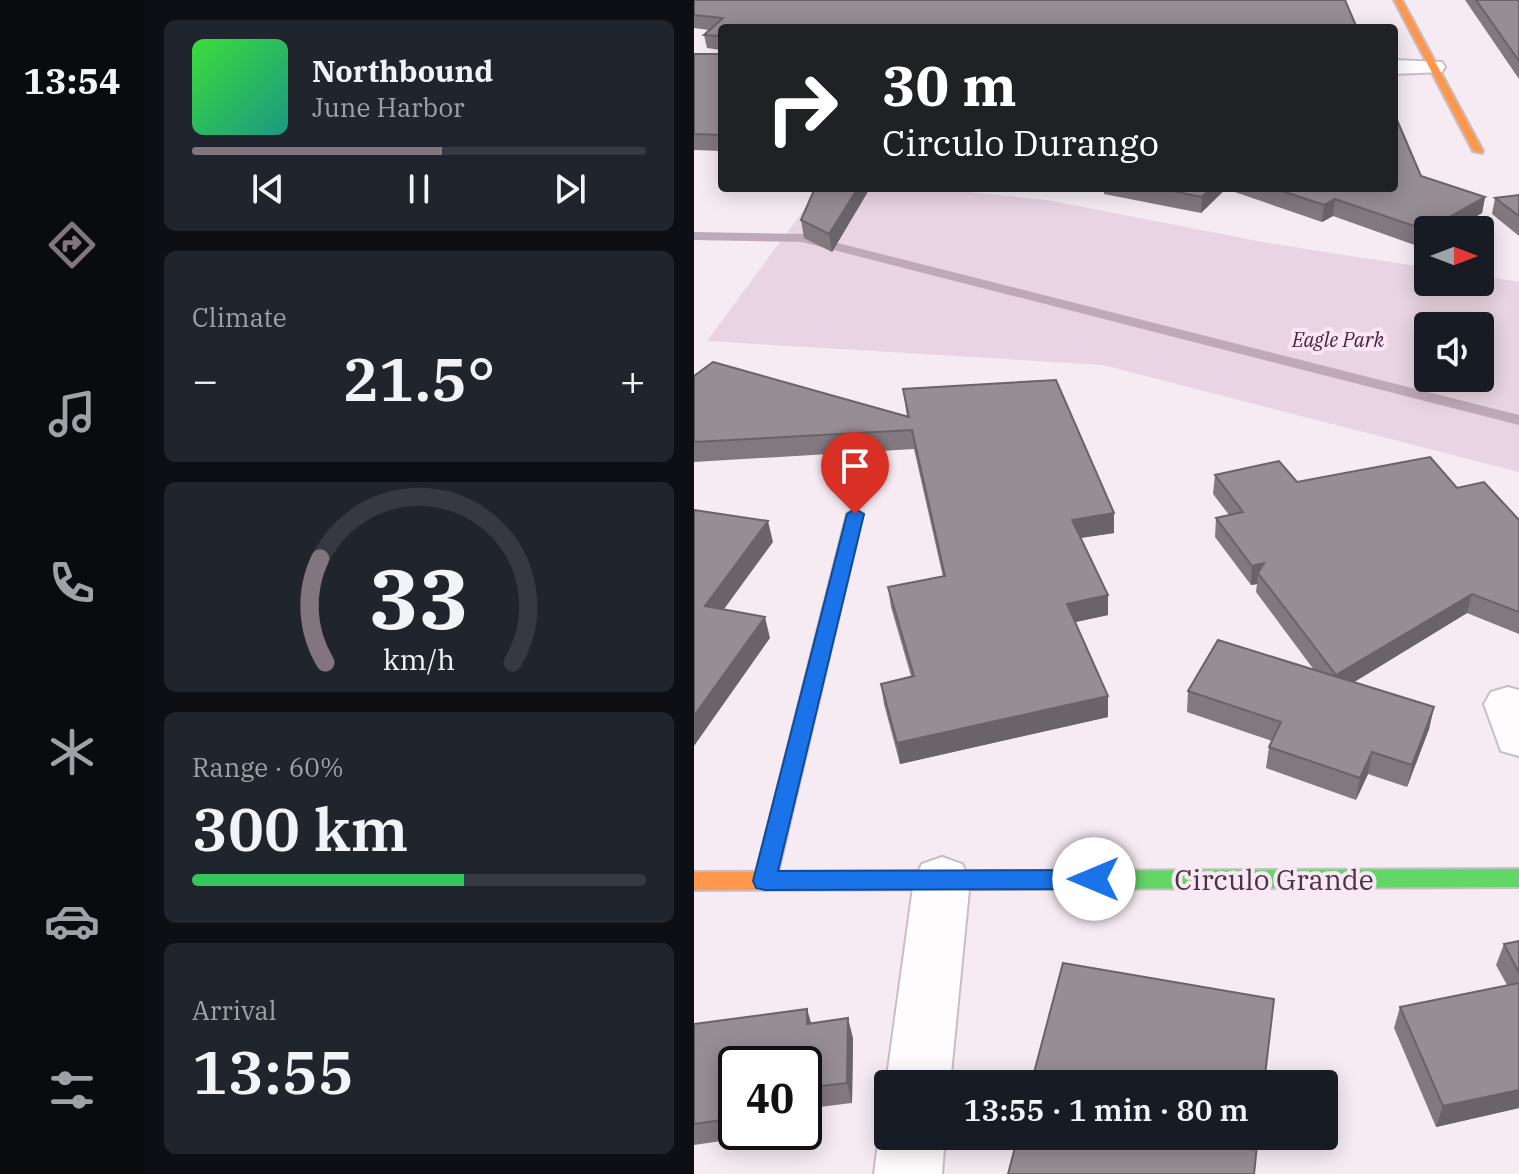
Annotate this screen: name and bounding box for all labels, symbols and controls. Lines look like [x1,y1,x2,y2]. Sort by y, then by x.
text: 30 m [882,49,1017,121]
text: Northbound [312,51,493,90]
icon: right [750,56,854,160]
text: 13:54 [23,57,121,104]
text: June Harbor [312,90,465,124]
text: Circulo Durango [882,119,1159,166]
icon: previous [246,167,290,211]
icon: pause [397,167,441,211]
icon: next [548,167,592,211]
north arrow [1414,216,1494,296]
map controls [1414,216,1494,392]
icon: directions [44,217,100,273]
text: Climate [192,300,287,334]
button: sound [1414,312,1494,392]
park label: Eagle Park [1291,326,1384,353]
text: 21.5° [343,339,495,418]
text: − [192,351,218,408]
text: + [620,351,646,408]
icon: music [44,386,100,442]
pin [821,432,889,514]
icon: arrive [833,444,877,488]
text: 33 [369,544,469,652]
icon: phone [44,555,100,611]
text: km/h [383,641,455,678]
icon: climate [44,724,100,780]
text: Range · 60% [192,750,344,784]
text: 300 km [192,789,408,868]
position arrow [1052,837,1136,921]
street label: Circulo Grande [1174,861,1374,898]
icon: car [44,893,100,949]
text: Arrival [192,993,277,1027]
text: 13:55 [192,1032,354,1111]
speed limit sign: 40 [718,1046,822,1150]
icon: filters [44,1062,100,1118]
text: 13:55 · 1 min · 80 m [964,1090,1248,1129]

